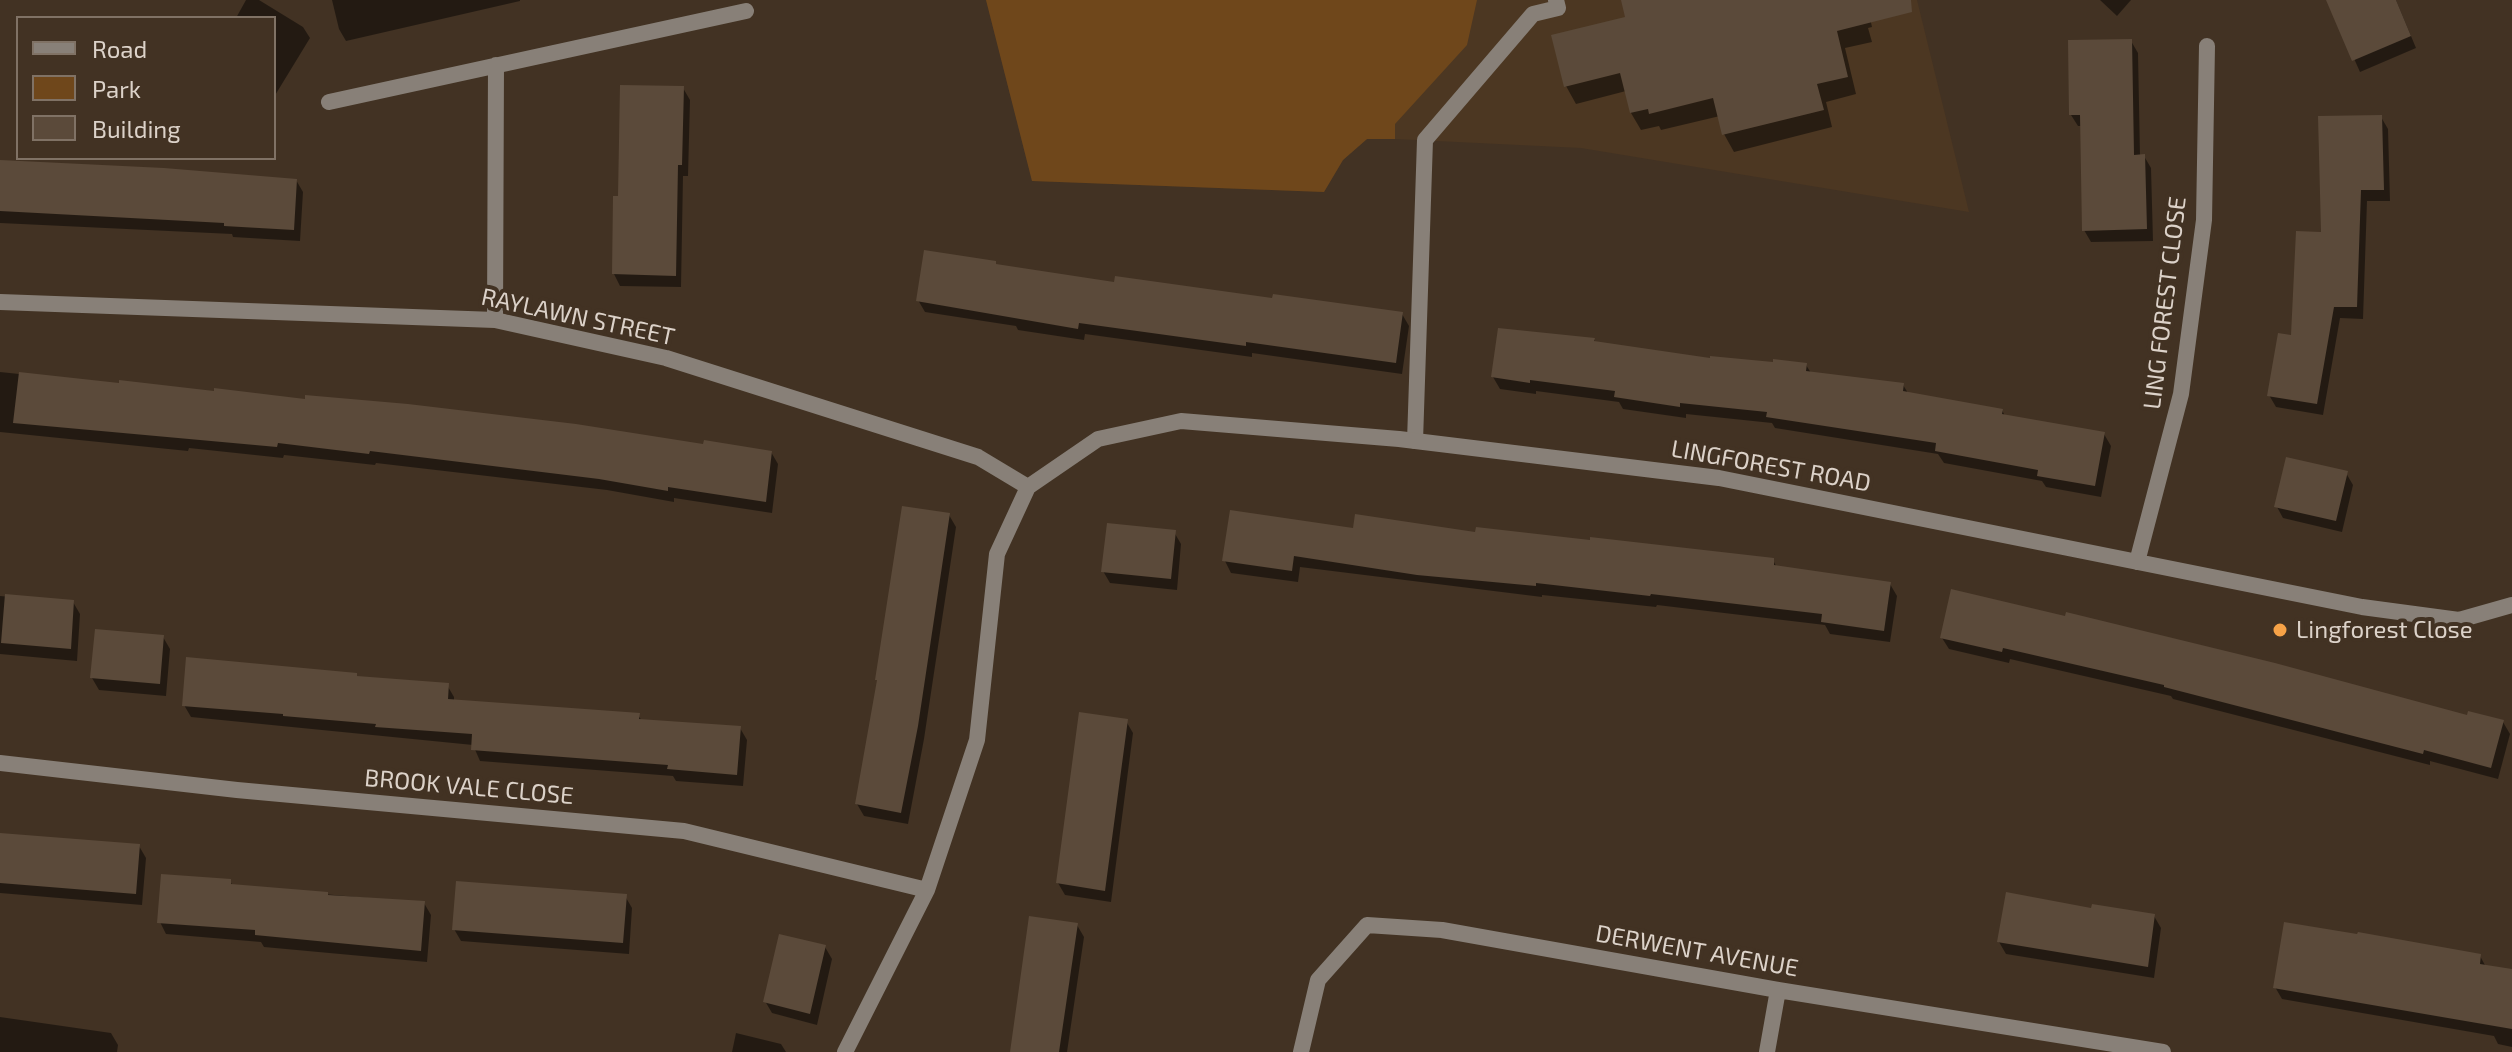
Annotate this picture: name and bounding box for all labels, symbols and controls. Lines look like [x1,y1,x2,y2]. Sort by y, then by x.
legend [16,16,276,160]
text: Road [92,34,147,63]
text: Park [92,74,141,103]
text: Building [92,114,181,143]
street label: LING FOREST CLOSE [2138,195,2192,411]
street label: RAYLAWN STREET [479,282,677,352]
street label: LINGFOREST ROAD [1669,434,1873,498]
place label: Lingforest Close [2296,616,2473,644]
marker: Lingforest Close [2271,621,2289,639]
street label: BROOK VALE CLOSE [363,764,575,810]
street label: DERWENT AVENUE [1593,919,1801,983]

